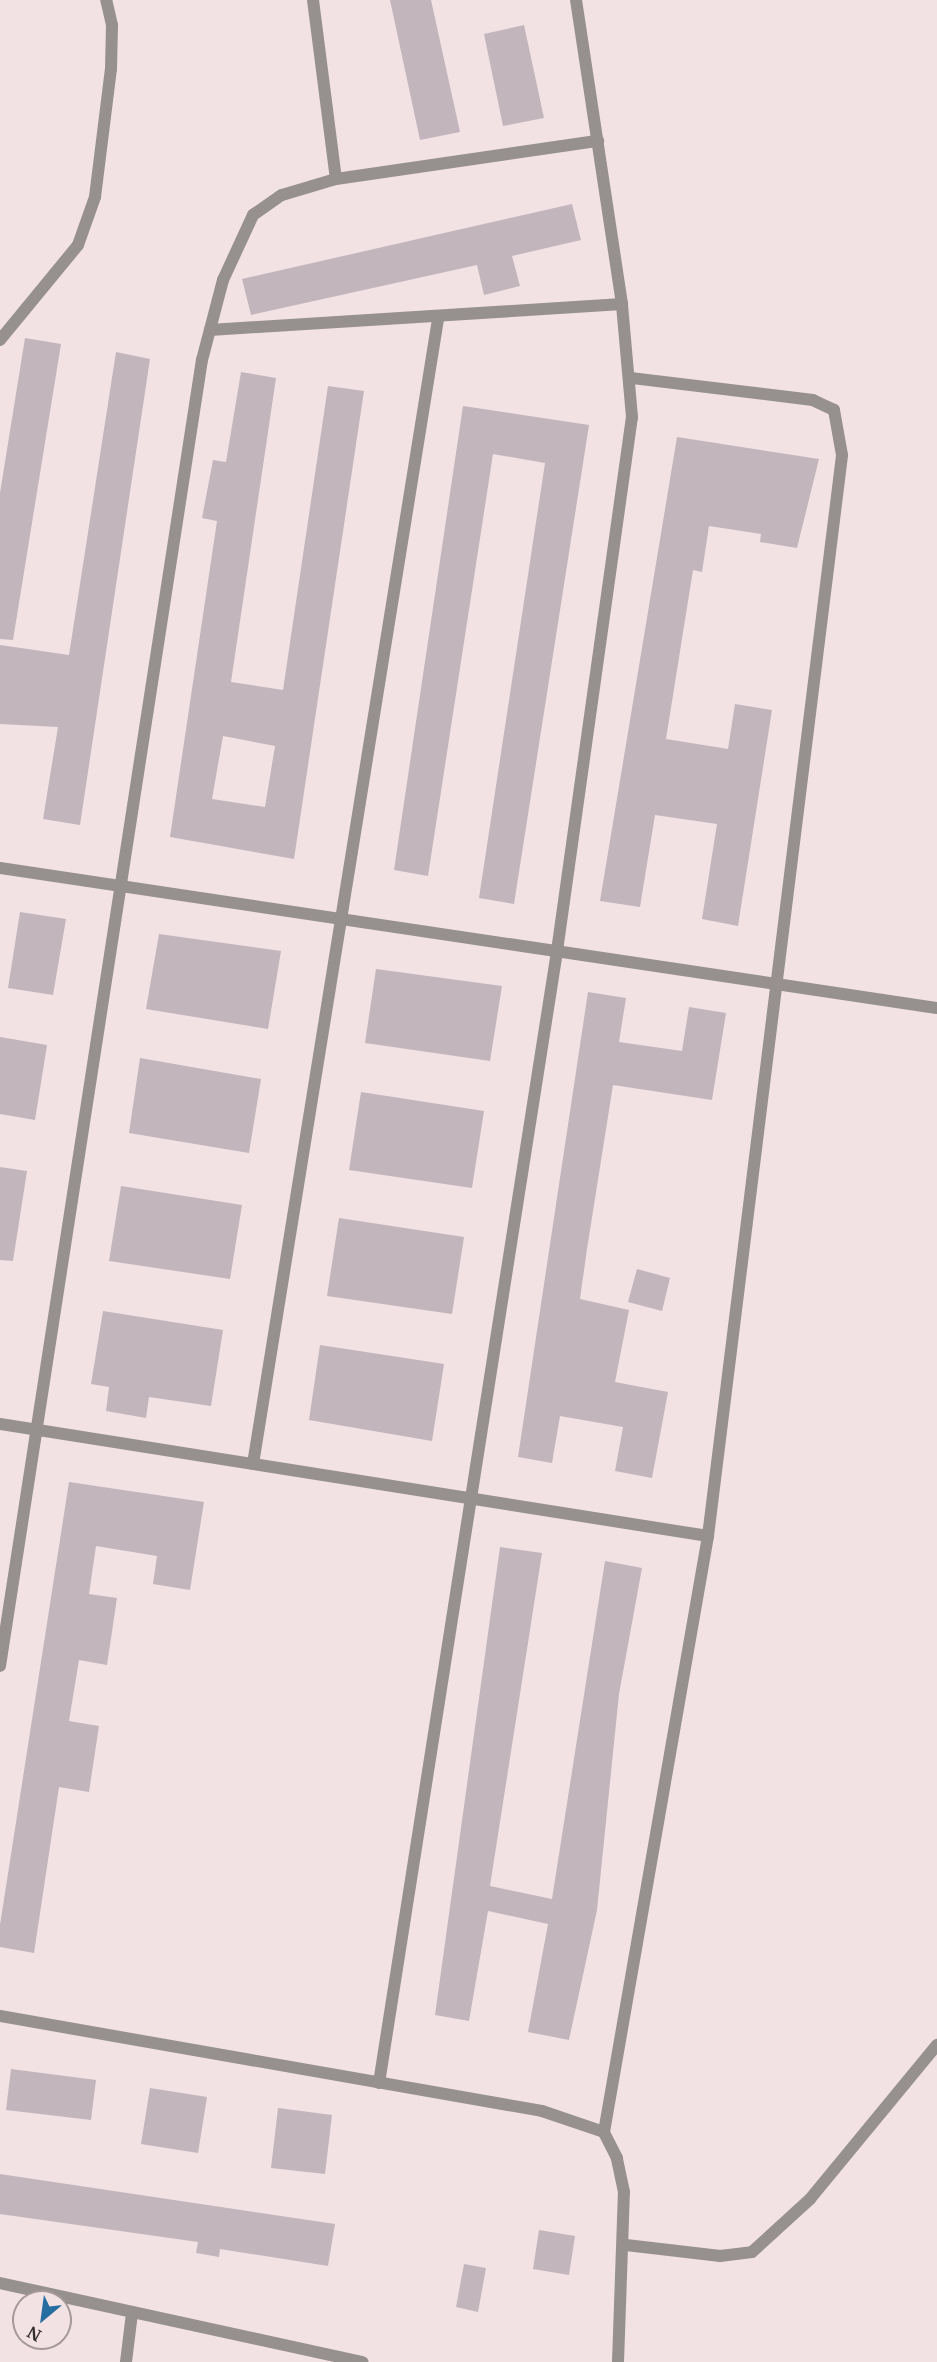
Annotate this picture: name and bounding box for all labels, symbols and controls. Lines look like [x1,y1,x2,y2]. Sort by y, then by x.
north arrow [12,2290,72,2350]
text: N [24,2322,45,2346]

